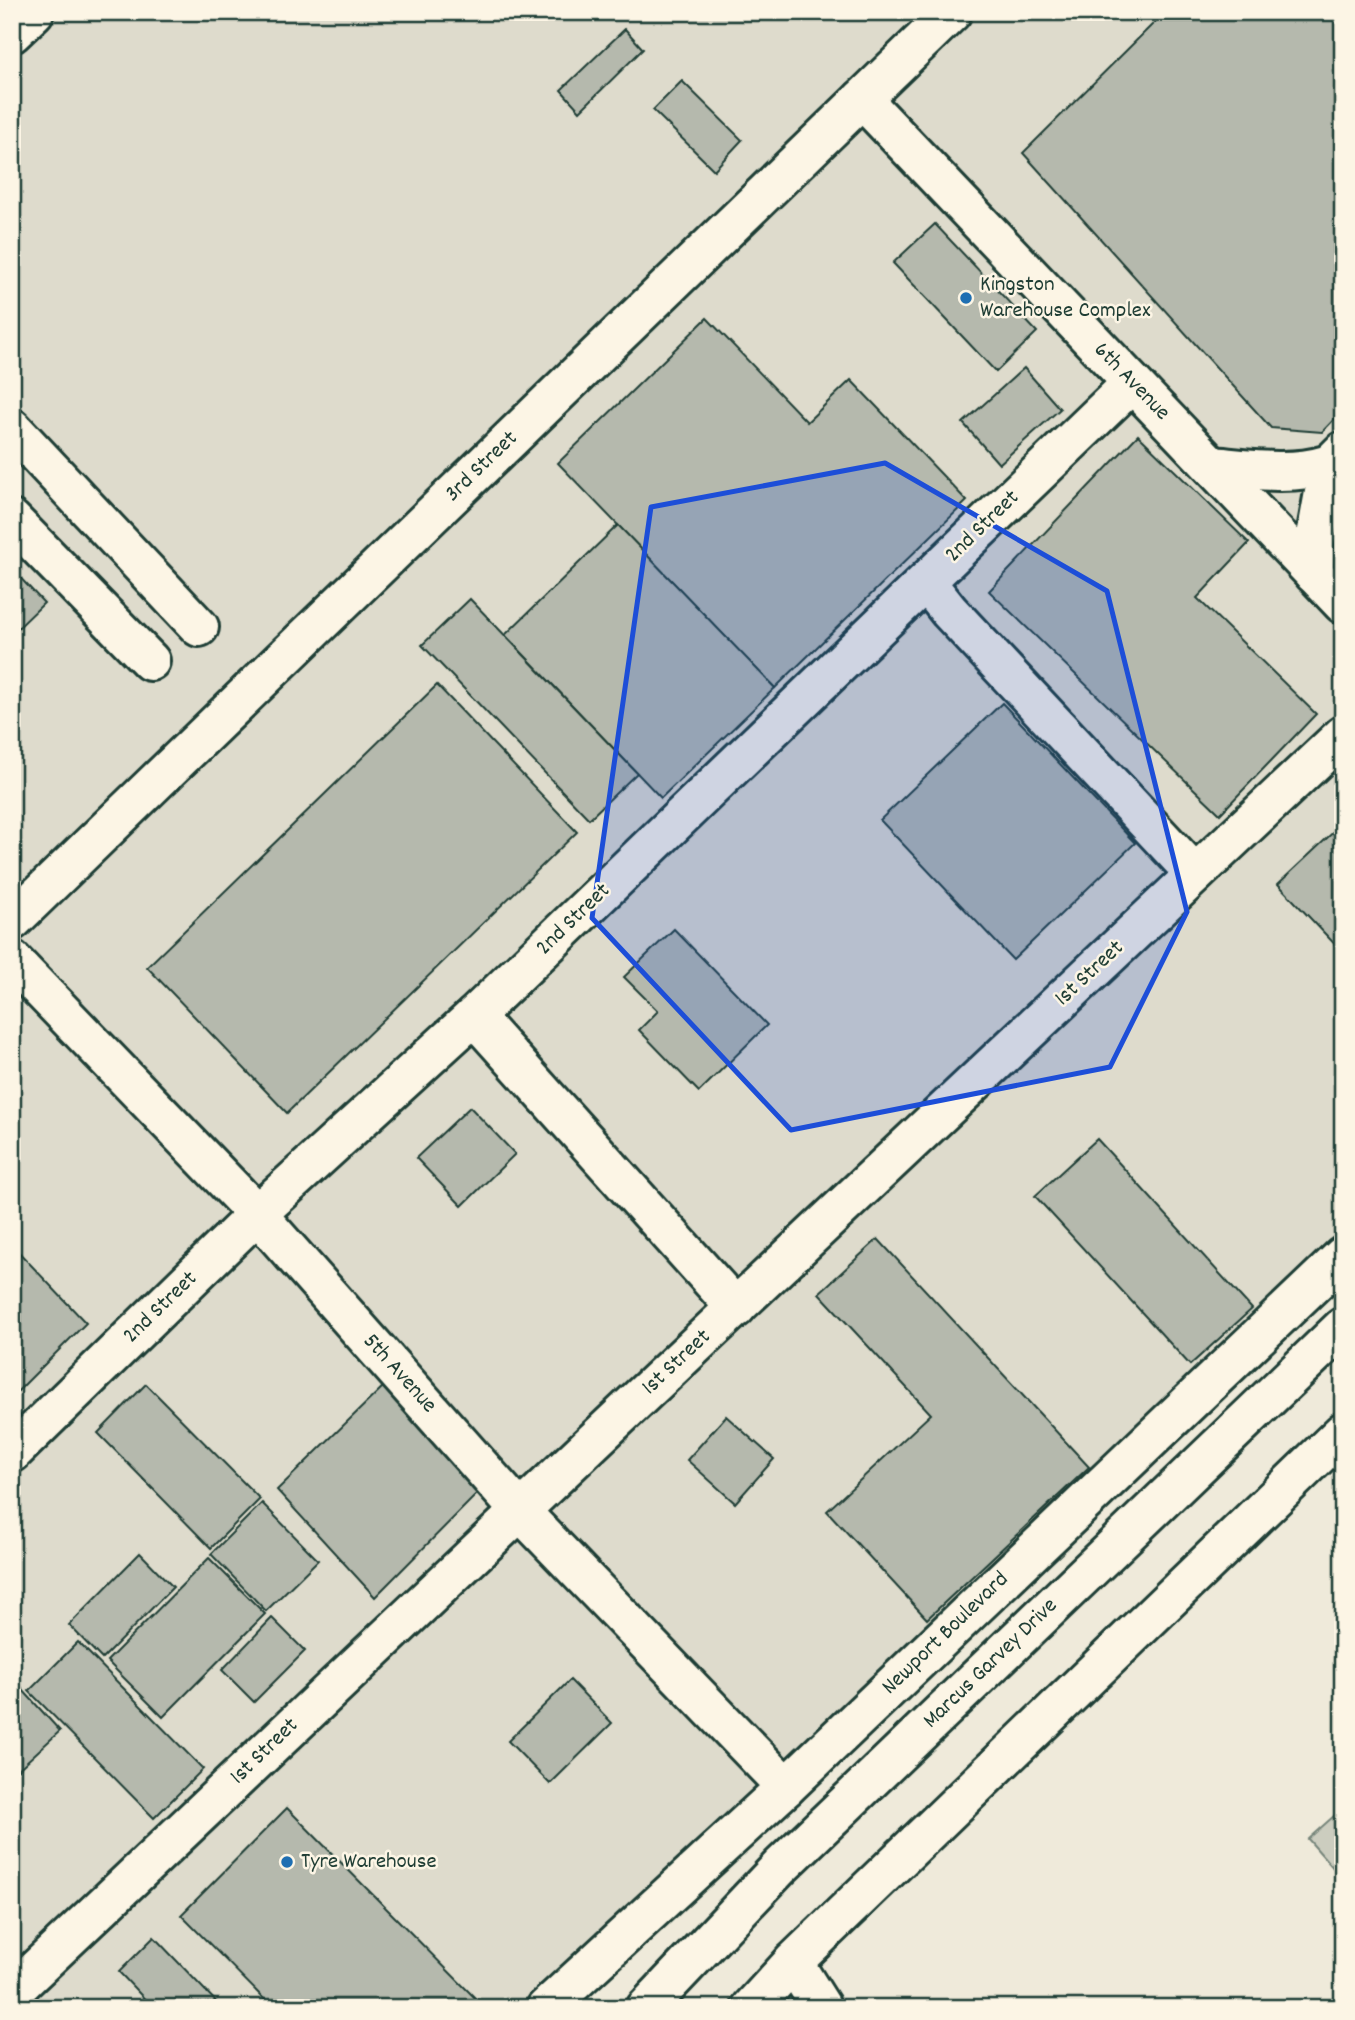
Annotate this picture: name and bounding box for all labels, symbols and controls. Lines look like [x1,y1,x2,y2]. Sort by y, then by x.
place label: Kingston Warehouse Complex [980,269,1151,328]
marker: Kingston Warehouse Complex [958,290,974,306]
street label: 6th Avenue [1085,335,1177,429]
street label: 3rd Street [438,424,526,510]
street label: 2nd Street [938,483,1028,571]
street label: 2nd Street [529,876,619,964]
street label: 1st Street [1048,933,1132,1015]
street label: 2nd Street [116,1264,206,1352]
street label: 1st Street [635,1322,719,1404]
street label: 5th Avenue [354,1327,444,1421]
street label: Newport Boulevard [875,1565,1017,1703]
street label: Marcus Garvey Drive [916,1591,1066,1737]
street label: 1st Street [223,1711,307,1793]
place label: Tyre Warehouse [301,1846,437,1879]
marker: Tyre Warehouse [279,1854,295,1870]

